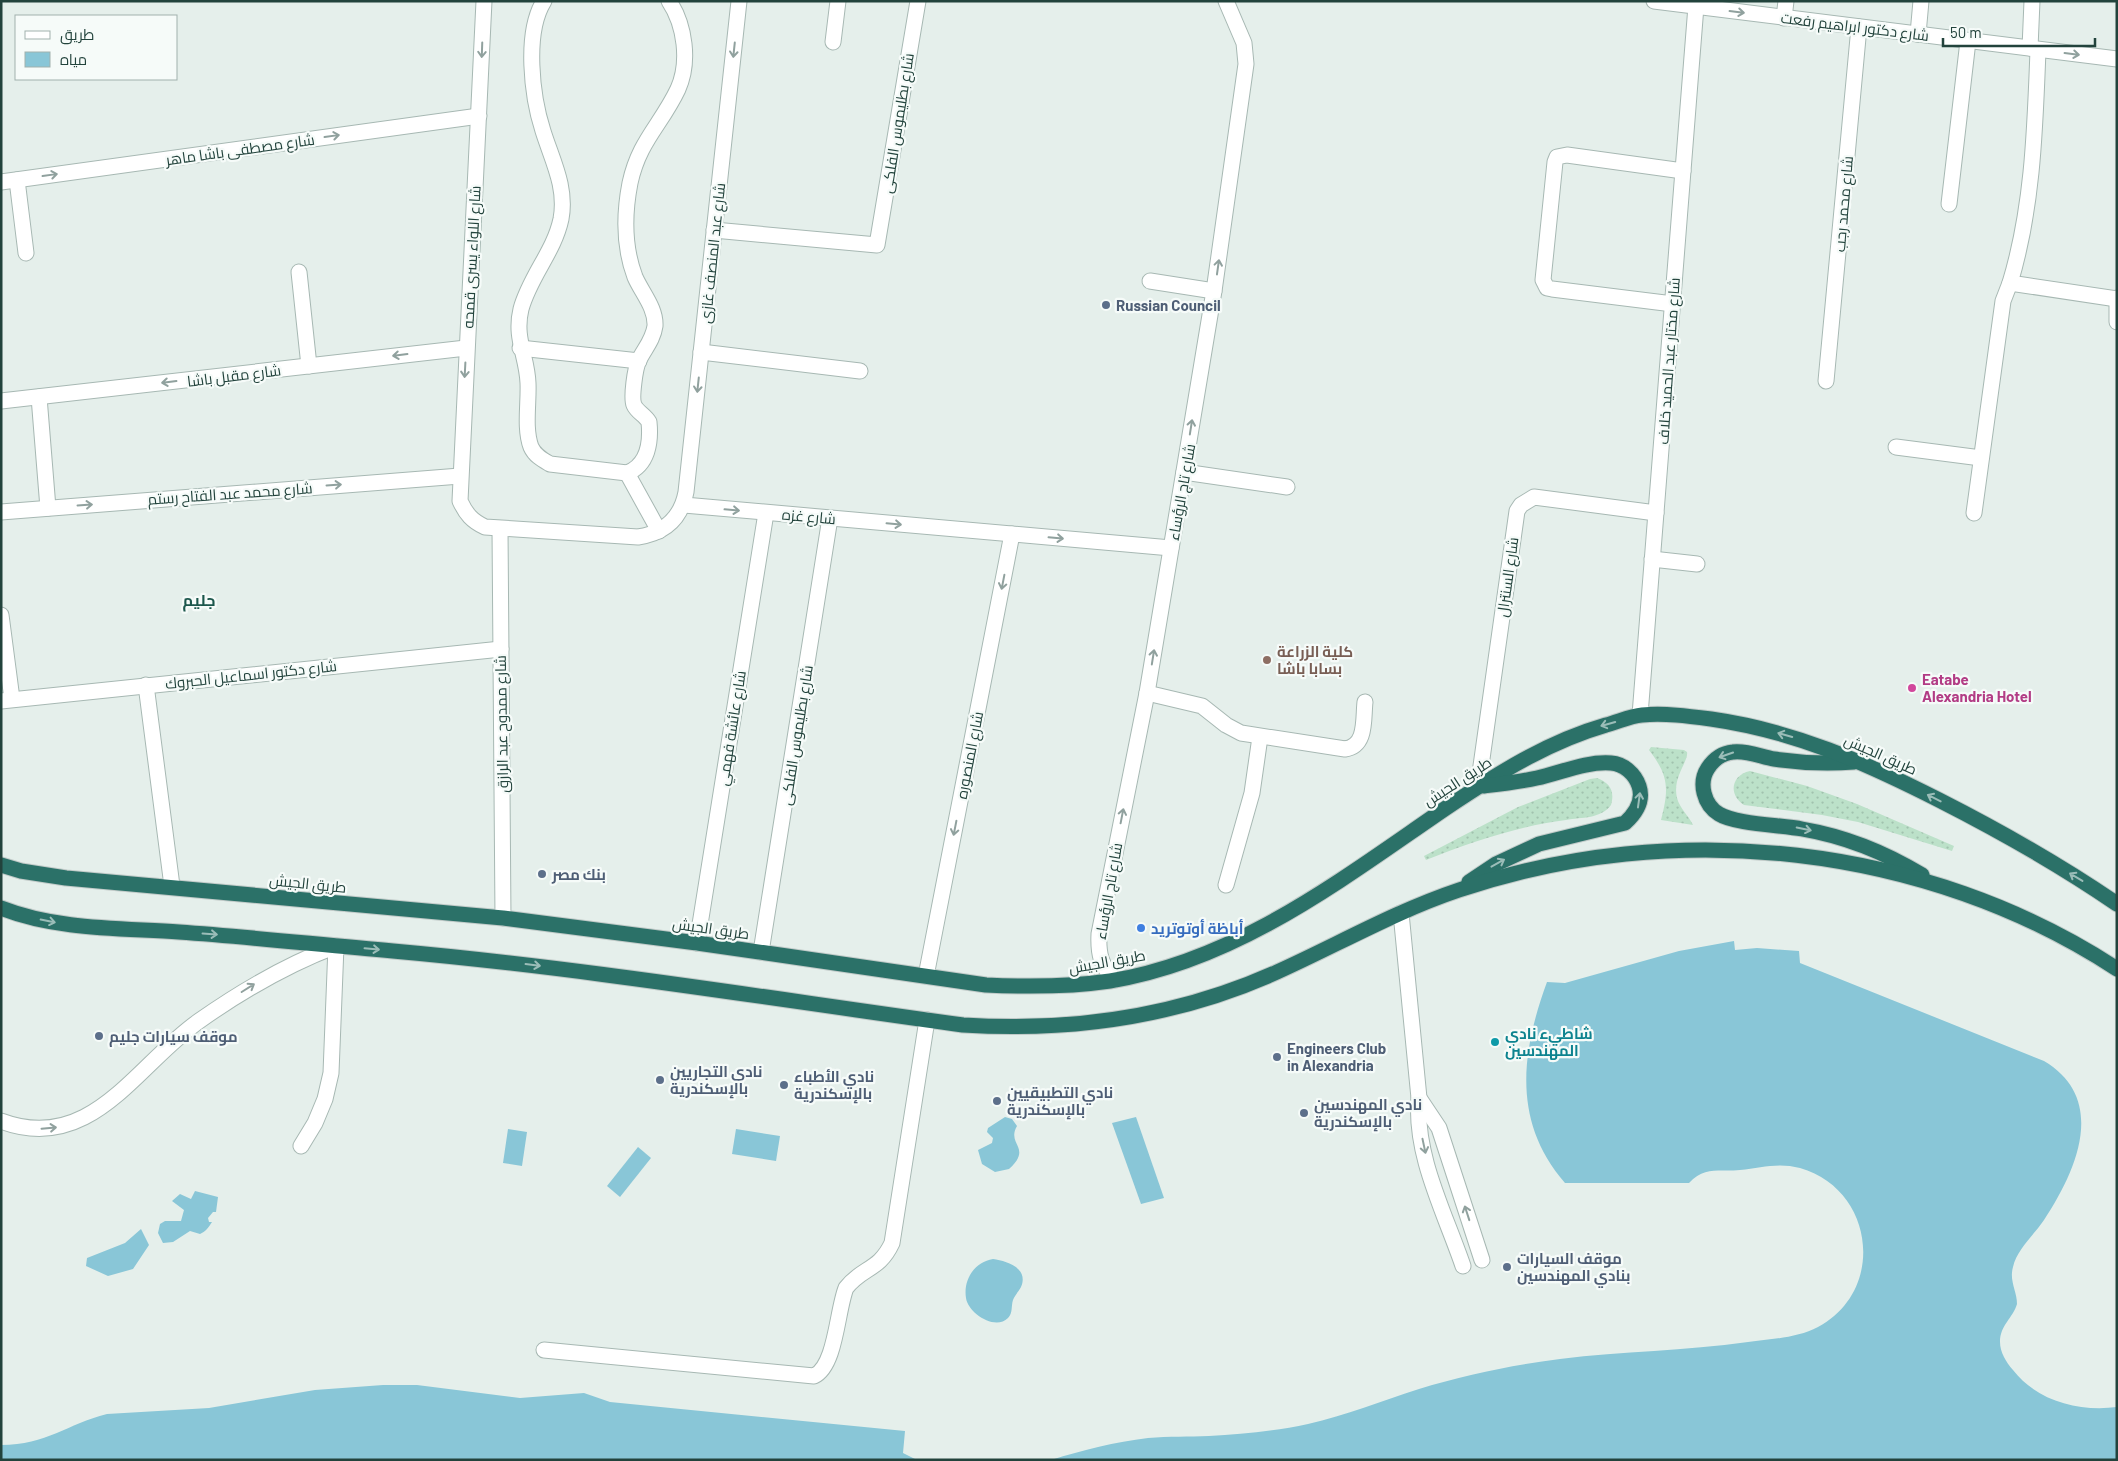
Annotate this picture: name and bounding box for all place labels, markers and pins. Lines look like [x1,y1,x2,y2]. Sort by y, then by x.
place label: Russian Council [1116,296,1221,314]
marker: Russian Council [1100,299,1112,311]
place label: كلية الزراعة بسابا باشا [1277,642,1353,677]
marker: كلية الزراعة بسابا باشا [1261,654,1273,666]
place label: Eatabe Alexandria Hotel [1922,670,2032,705]
marker: Eatabe Alexandria Hotel [1906,682,1918,694]
place label: بنك مصر [551,865,606,884]
marker: بنك مصر [536,868,548,880]
place label: أباظة أوتوتريد [1151,919,1244,938]
marker: أباظة أوتوتريد [1135,922,1147,934]
place label: شاطيء نادي المهندسين [1505,1024,1593,1060]
place label: موقف سيارات جليم [109,1027,238,1047]
marker: موقف سيارات جليم [93,1030,105,1042]
marker: شاطيء نادي المهندسين [1489,1036,1501,1048]
place label: Engineers Club in Alexandria [1287,1039,1386,1074]
marker: Engineers Club in Alexandria [1271,1051,1283,1063]
place label: نادي التجاريين بالإسكندرية [670,1062,762,1099]
place label: نادي الأطباء بالإسكندرية [794,1067,874,1104]
marker: نادي التجاريين بالإسكندرية [654,1074,666,1086]
marker: نادي الأطباء بالإسكندرية [778,1079,790,1091]
place label: نادي التطبيقيين بالإسكندرية [1007,1083,1113,1120]
marker: نادي التطبيقيين بالإسكندرية [991,1095,1003,1107]
place label: نادي المهندسين بالإسكندرية [1314,1095,1422,1132]
marker: نادي المهندسين بالإسكندرية [1298,1107,1310,1119]
place label: موقف السيارات بنادي المهندسين [1517,1249,1630,1288]
marker: موقف السيارات بنادي المهندسين [1501,1261,1513,1273]

